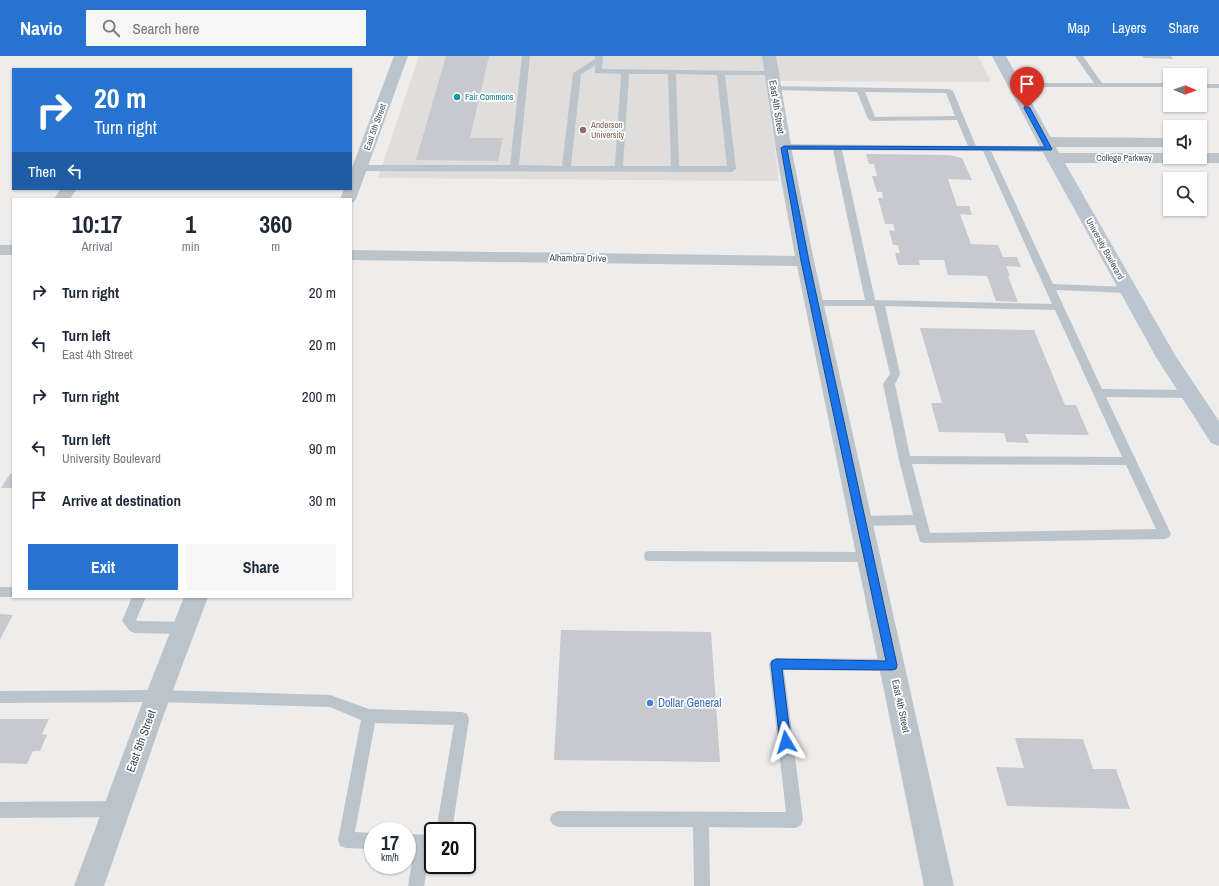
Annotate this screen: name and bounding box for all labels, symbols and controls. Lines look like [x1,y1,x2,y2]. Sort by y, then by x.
search box [86,10,366,46]
text: Navio [20,15,62,41]
icon: search [100,17,122,39]
text: Search here [132,18,199,39]
text: Map [1068,19,1090,37]
text: Layers [1112,19,1146,37]
text: Share [1168,19,1199,37]
pin [1010,67,1044,108]
north arrow [1163,68,1207,112]
map controls [1163,68,1207,216]
icon: arrive [1016,73,1038,95]
text: 20 m [94,79,146,117]
street label: East 4th Street [766,79,788,136]
icon: right [28,84,80,136]
place label: Fair Commons [465,91,514,103]
marker: Fair Commons [452,92,462,102]
street label: East 5th Street [361,102,389,152]
text: Turn right [94,115,157,140]
place label: Anderson University [590,119,625,141]
button: sound [1163,120,1207,164]
marker: Anderson University [578,125,588,135]
street label: College Parkway [1096,152,1152,164]
icon: left [64,160,86,182]
text: Then [28,161,56,182]
button: search [1163,172,1207,216]
text: 10:17 [72,208,122,240]
text: 1 [185,208,196,240]
text: 360 [259,208,292,240]
street label: University Boulevard [1083,216,1127,282]
text: Arrival [82,238,112,255]
text: min [182,238,200,255]
text: m [271,238,280,255]
street label: Alhambra Drive [548,251,607,265]
icon: right [28,281,50,303]
text: Turn right [62,282,119,303]
text: 20 m [309,282,336,303]
text: Turn left [62,325,110,346]
icon: left [28,333,50,355]
text: 20 m [309,334,336,355]
text: East 4th Street [62,346,133,363]
icon: right [28,385,50,407]
text: Turn right [62,386,119,407]
text: 200 m [302,386,336,407]
text: Turn left [62,429,110,450]
icon: left [28,437,50,459]
text: 90 m [309,438,336,459]
text: University Boulevard [62,450,161,467]
icon: arrive [28,489,50,511]
text: Arrive at destination [62,490,181,511]
text: 30 m [309,490,336,511]
button: Exit [28,544,178,590]
button: Share [186,544,336,590]
street label: East 4th Street [889,678,913,735]
place label: Dollar General [658,695,721,711]
marker: Dollar General [645,698,655,708]
street label: East 5th Street [122,707,160,774]
position arrow [765,721,807,763]
speed limit sign: 20 [424,822,476,874]
text: 17 [381,829,399,856]
text: km/h [381,851,399,864]

